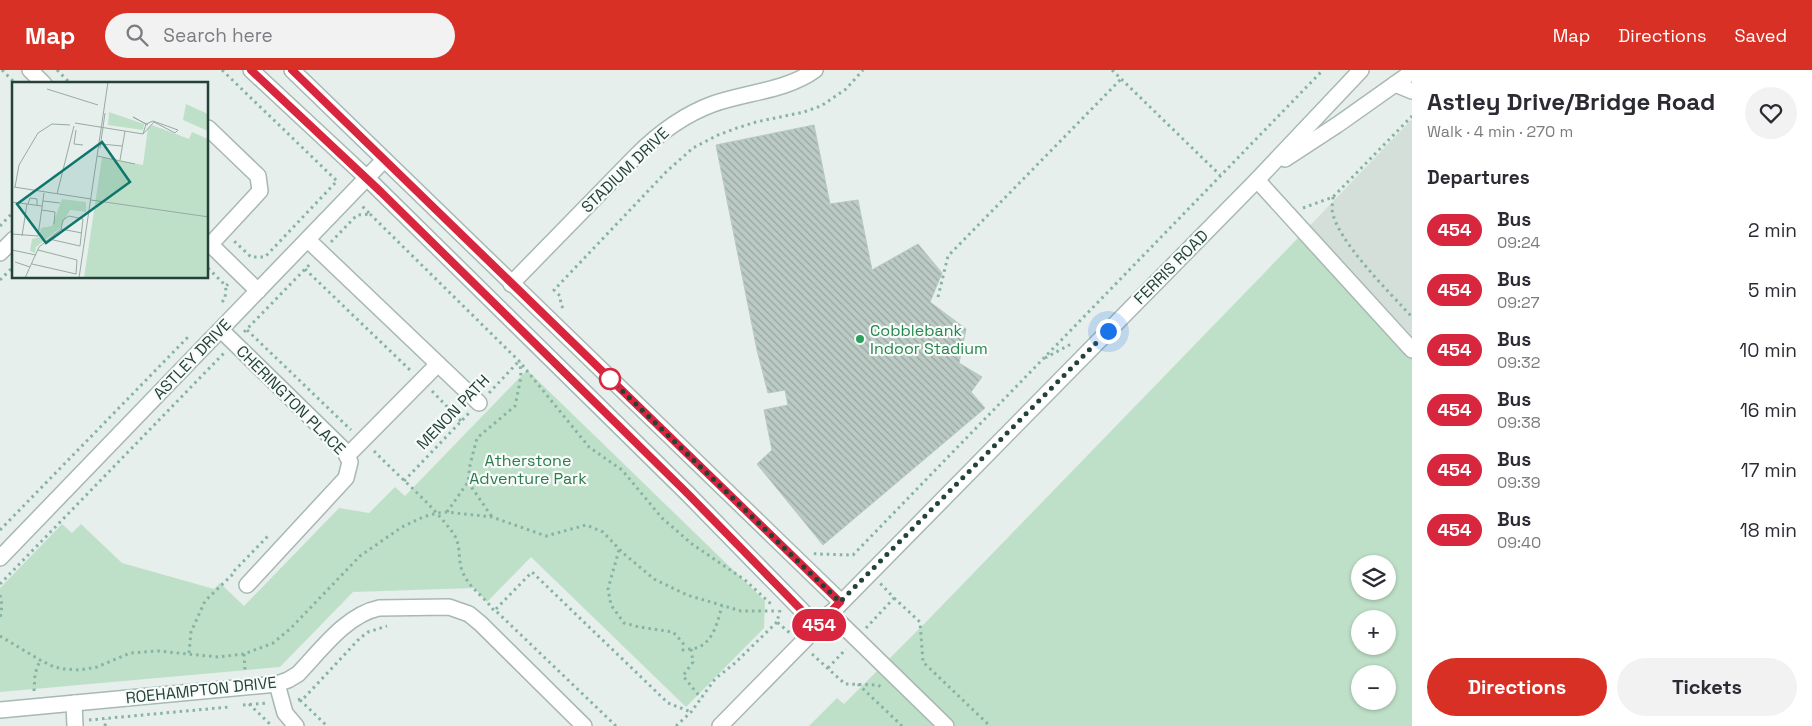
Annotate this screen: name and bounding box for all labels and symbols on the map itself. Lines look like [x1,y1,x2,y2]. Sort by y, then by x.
inset map [12,82,209,279]
street label: STADIUM DRIVE [577,123,673,217]
street label: FERRIS ROAD [1129,225,1213,309]
street label: ASTLEY DRIVE [148,314,236,404]
your location [1096,319,1121,344]
place label: Cobblebank Indoor Stadium [870,320,988,359]
marker: Cobblebank Indoor Stadium [854,333,866,345]
street label: CHERINGTON PLACE [232,341,350,459]
unlabelled marker [599,368,621,390]
street label: MENON PATH [412,370,494,454]
park label: Atherstone Adventure Park [469,450,587,489]
line badge: 454 [790,609,848,641]
street label: ROEHAMPTON DRIVE [124,672,278,708]

